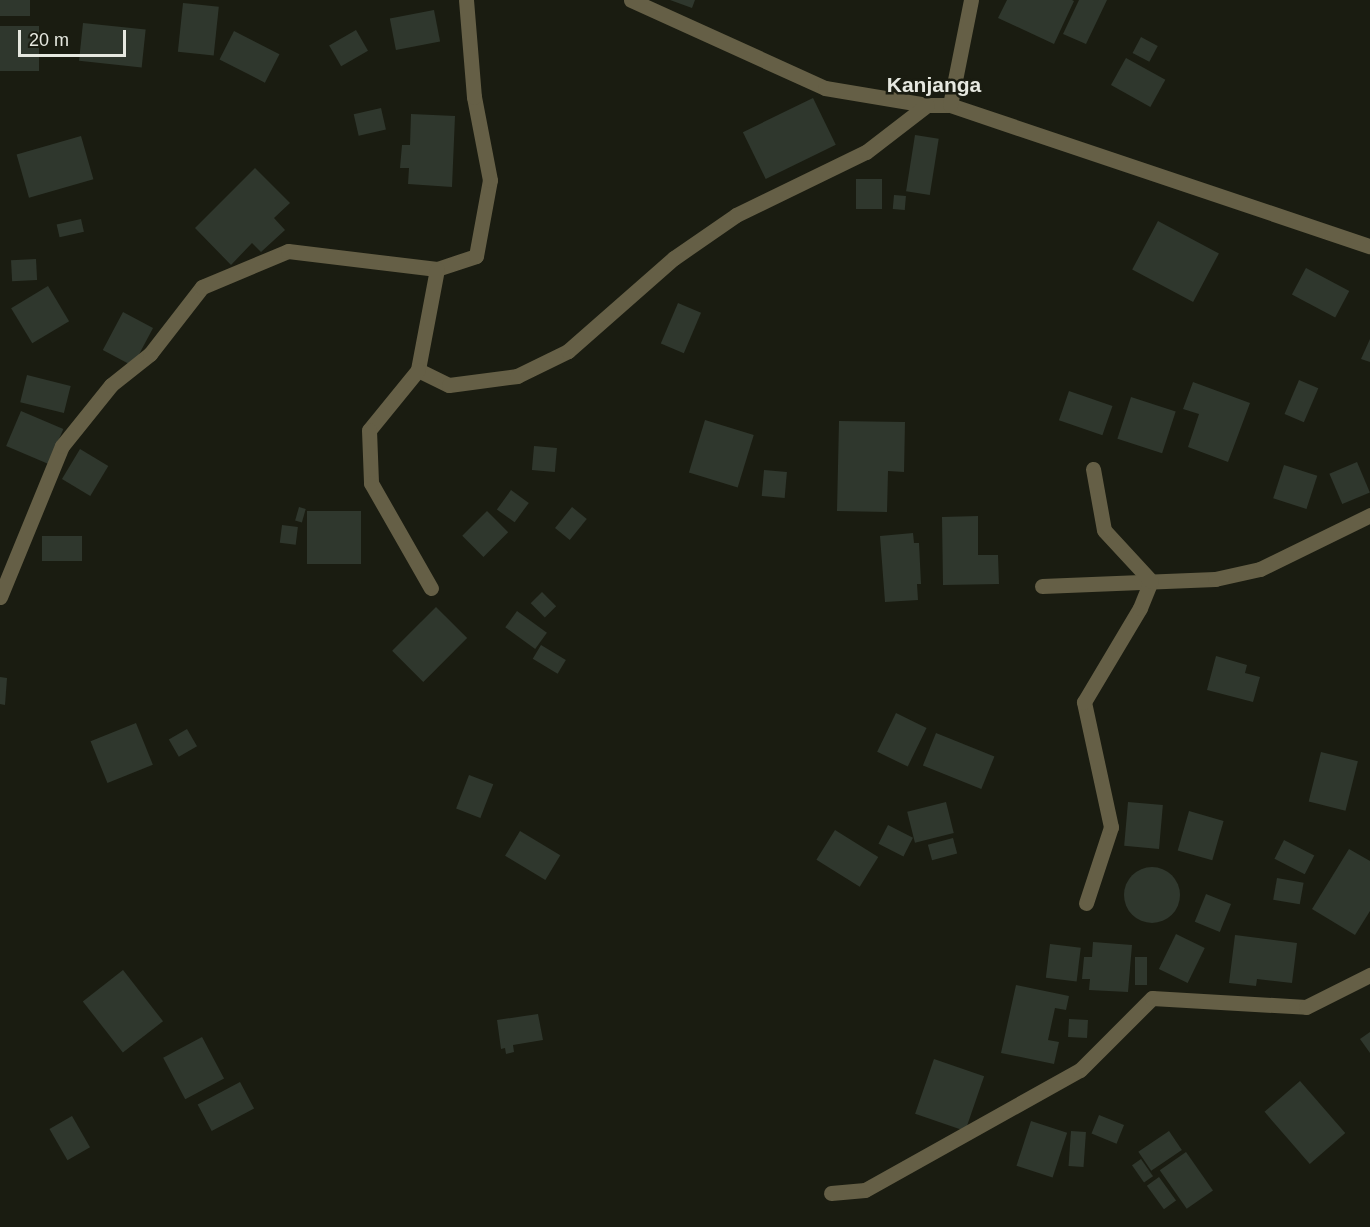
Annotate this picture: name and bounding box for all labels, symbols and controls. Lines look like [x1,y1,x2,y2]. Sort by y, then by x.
scale bar [21,18,129,56]
text: 20 m [29,30,69,50]
district label: Kanjanga [887,72,981,98]

